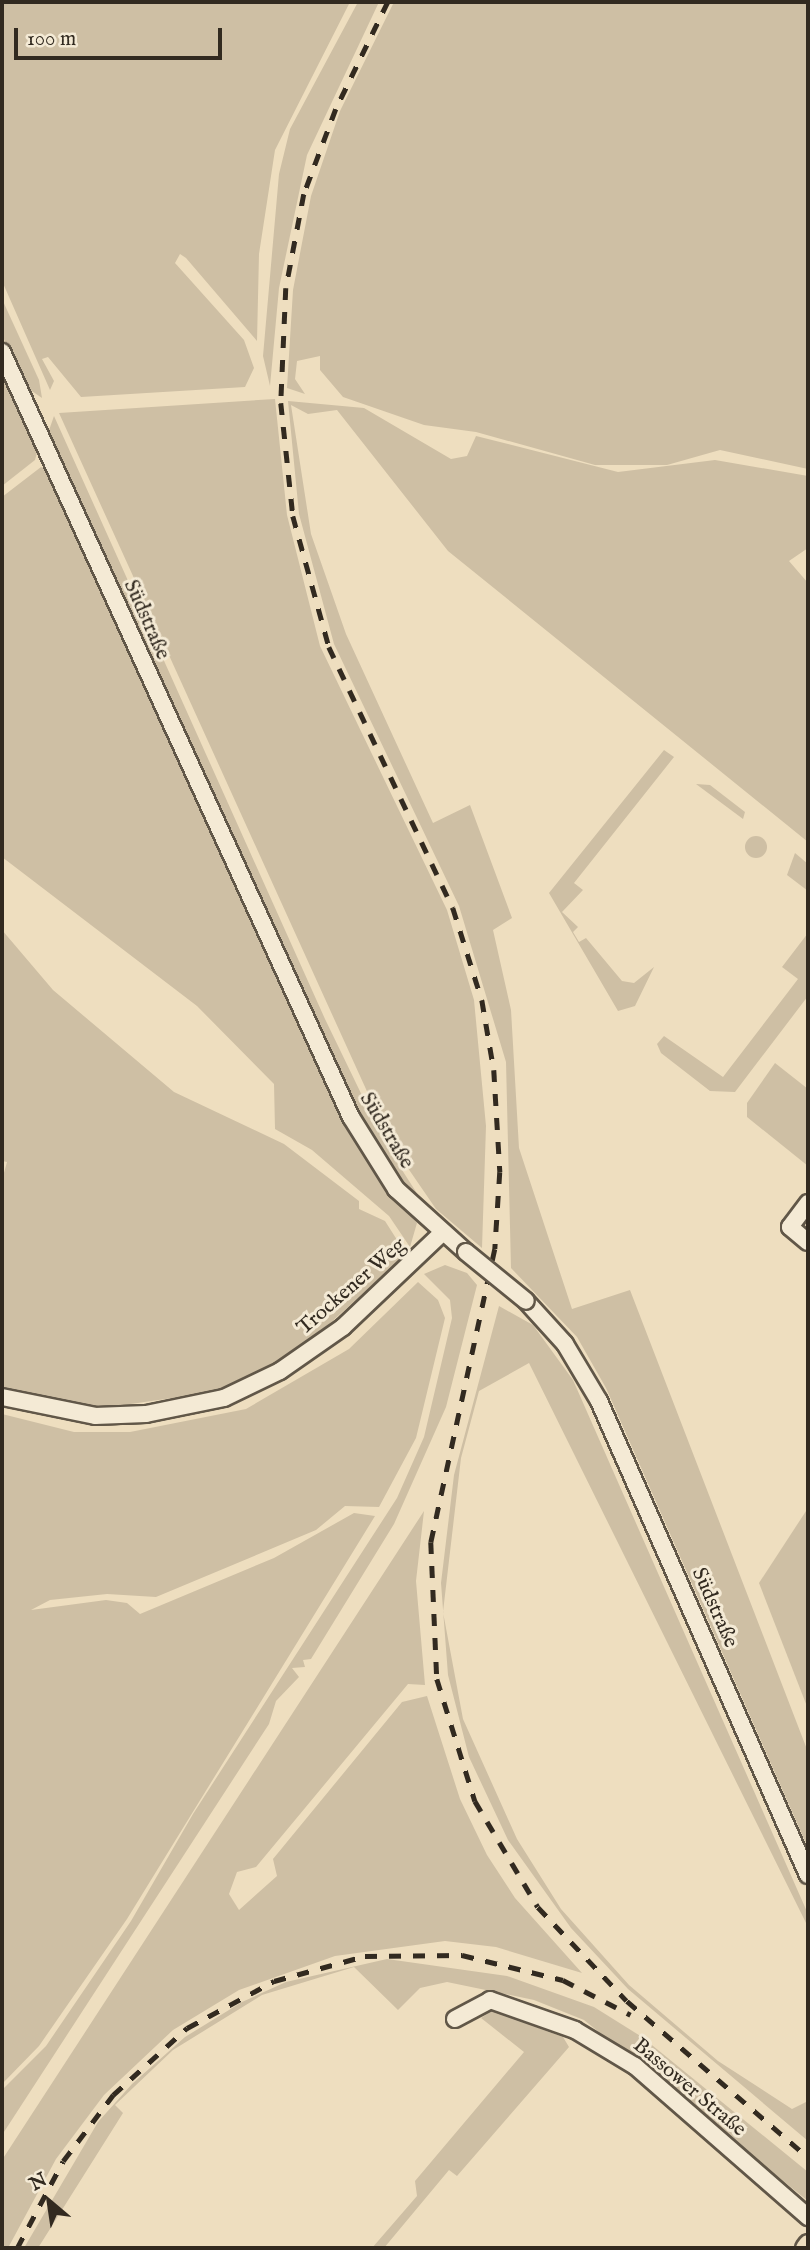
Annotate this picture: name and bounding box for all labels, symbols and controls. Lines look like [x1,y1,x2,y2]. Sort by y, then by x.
scale bar [18,14,226,58]
text: 100 m [27,26,76,53]
street label: Südstraße [117,576,175,664]
street label: Südstraße [353,1088,419,1174]
street label: Trockener Weg [293,1233,411,1341]
street label: Südstraße [685,1564,743,1652]
street label: Bassower Straße [627,2033,751,2143]
north arrow [14,2166,84,2236]
text: N [26,2168,52,2197]

